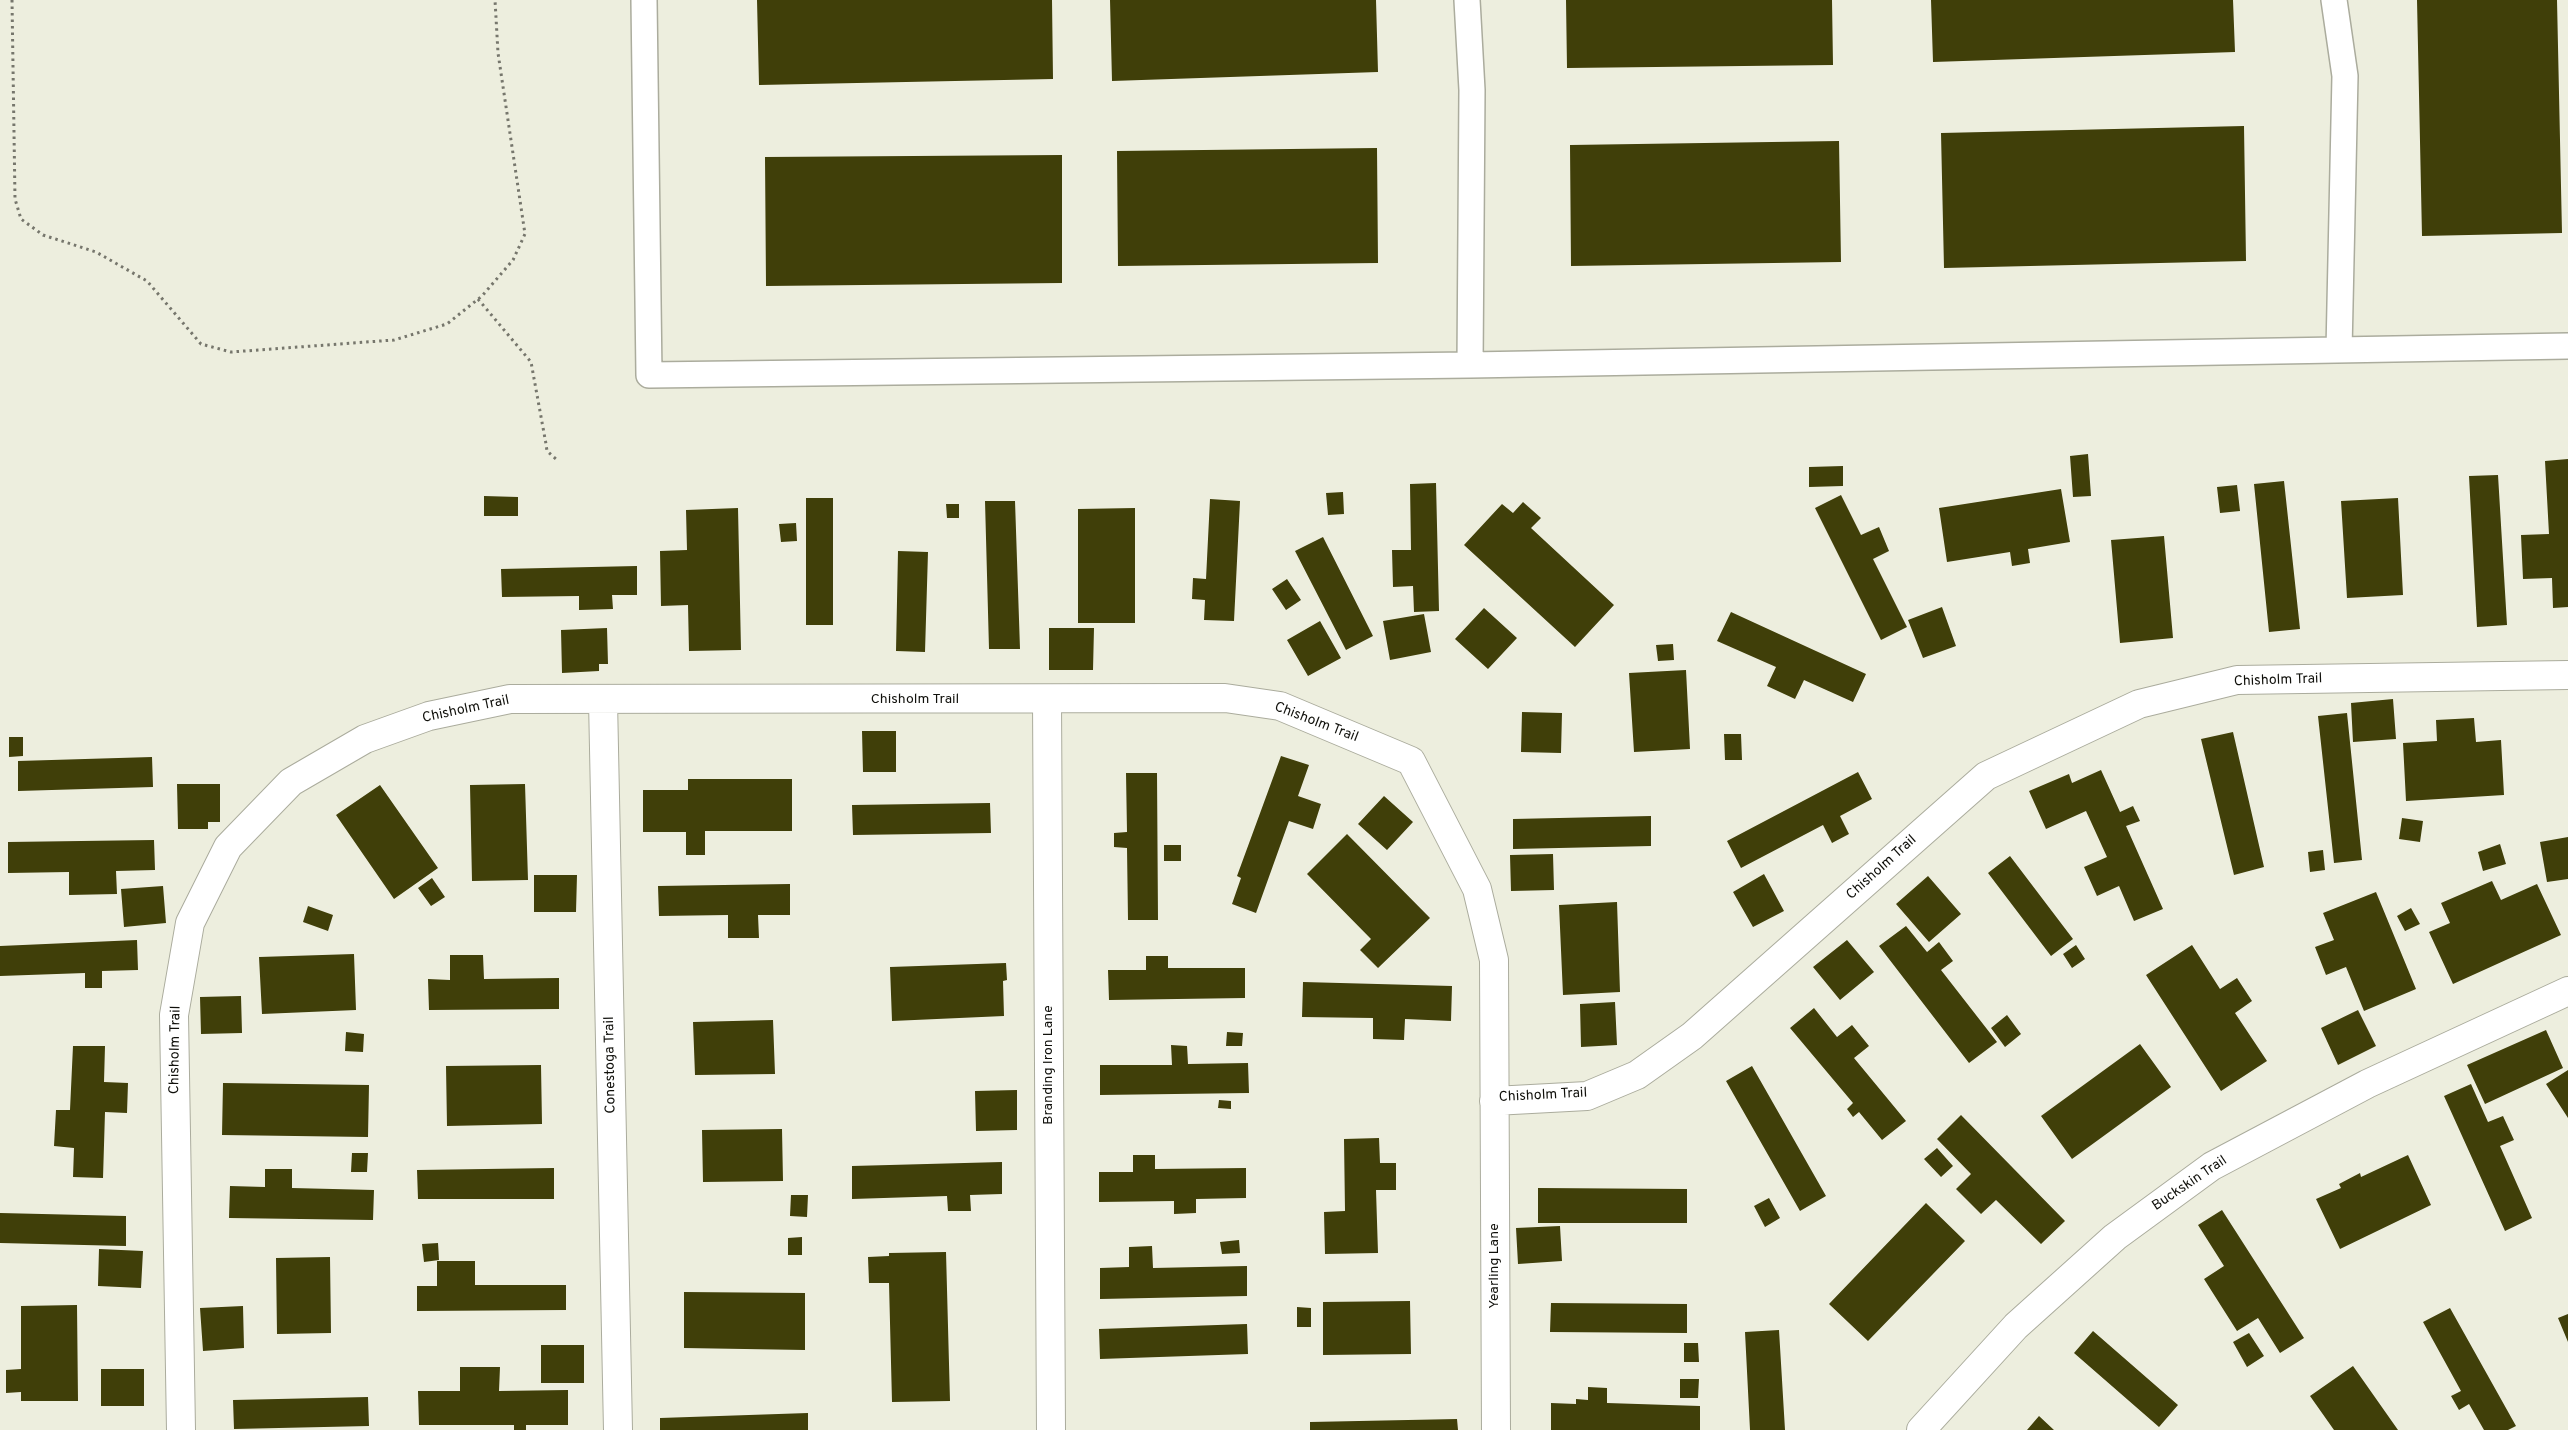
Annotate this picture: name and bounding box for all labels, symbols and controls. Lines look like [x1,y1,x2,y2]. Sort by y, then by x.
street label: Chisholm Trail [2233,671,2323,691]
street label: Chisholm Trail [871,692,959,708]
street label: Chisholm Trail [421,693,511,727]
street label: Chisholm Trail [1272,699,1360,747]
street label: Chisholm Trail [1844,832,1920,904]
street label: Branding Iron Lane [1041,1005,1057,1125]
street label: Chisholm Trail [167,1006,185,1094]
street label: Conestoga Trail [602,1016,620,1114]
street label: Chisholm Trail [1498,1085,1588,1107]
street label: Buckskin Trail [2149,1153,2231,1215]
street label: Yearling Lane [1487,1223,1503,1309]

